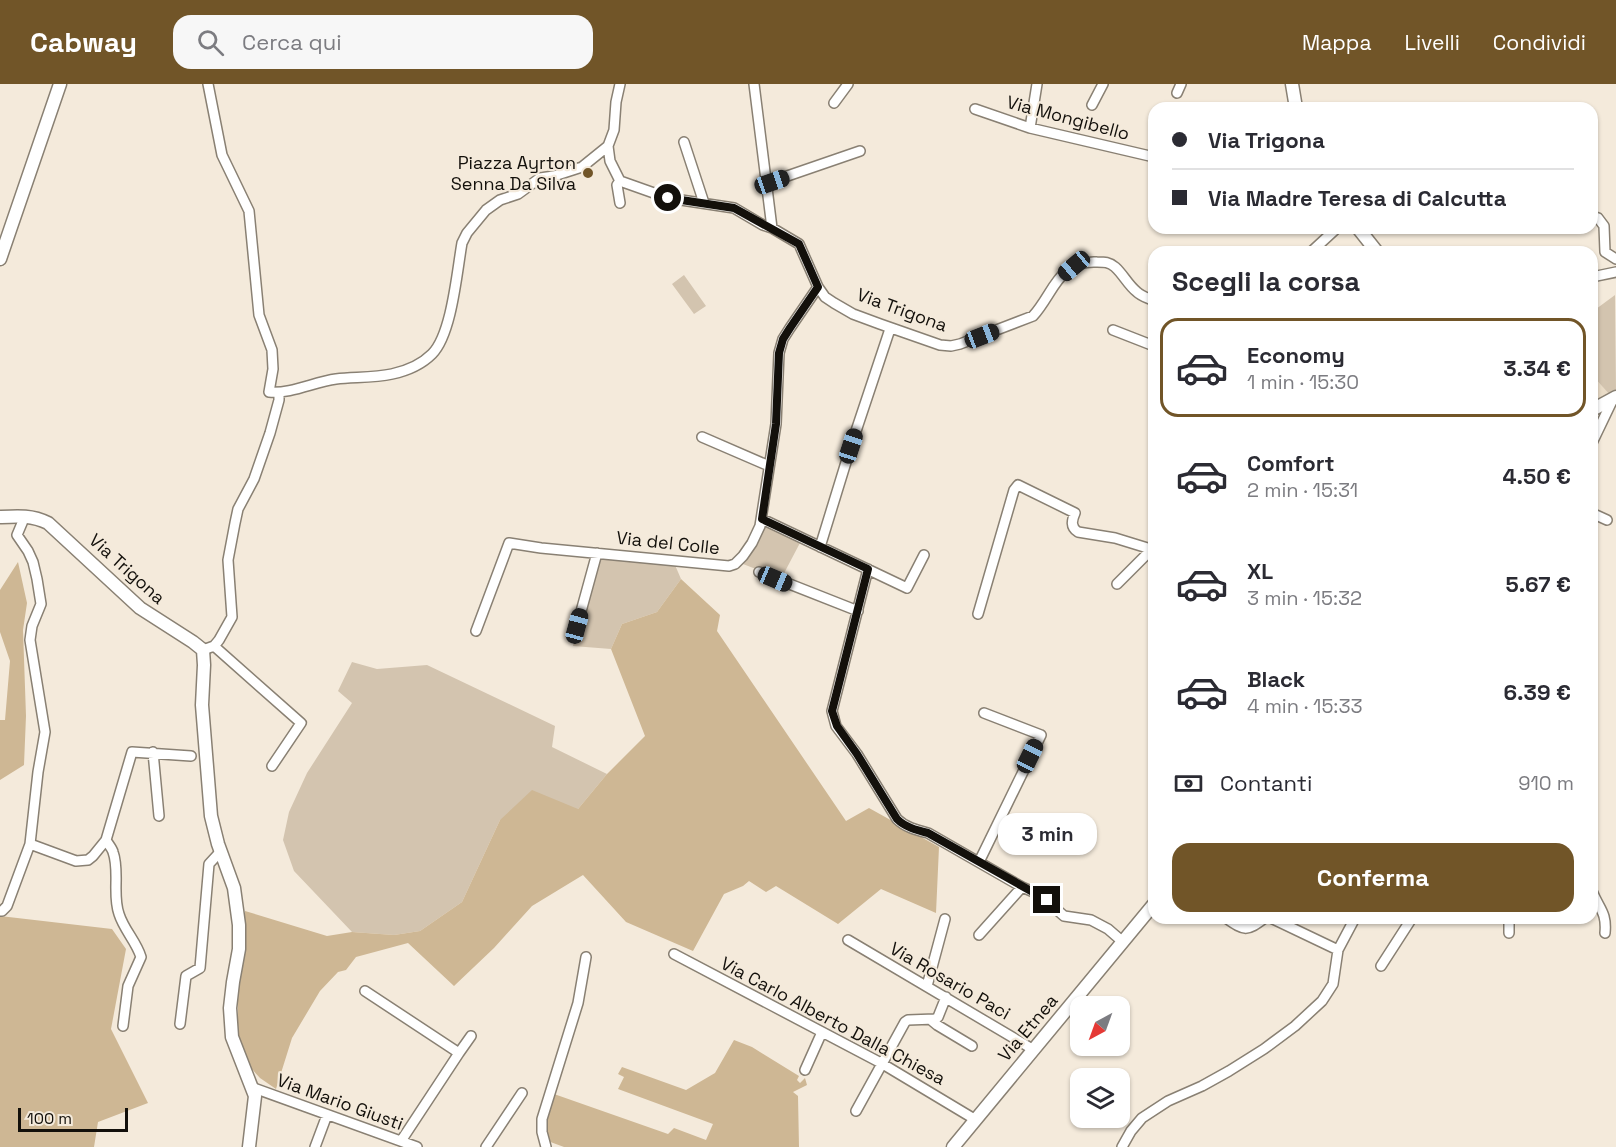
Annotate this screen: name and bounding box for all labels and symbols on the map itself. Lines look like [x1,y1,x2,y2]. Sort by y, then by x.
street label: Via Mongibello [1004,90,1132,145]
place label: Piazza Ayrton Senna Da Silva [451,151,576,195]
marker: Piazza Ayrton Senna Da Silva [581,166,595,180]
car [752,168,792,196]
route start [654,184,681,211]
car [1054,248,1094,284]
street label: Via Trigona [854,283,951,337]
car [962,321,1002,351]
car [837,426,865,466]
street label: Via del Colle [615,526,721,559]
street label: Via Trigona [85,528,170,609]
car [755,564,795,594]
car [564,606,590,646]
car [1014,736,1046,776]
callout: 3 min [998,813,1096,855]
route end [1033,886,1060,913]
street label: Via Rosario Paci [886,937,1015,1024]
street label: Via Carlo Alberto Dalla Chiesa [717,951,950,1090]
street label: Via Etnea [993,989,1062,1066]
north arrow [1070,996,1130,1056]
street label: Via Mario Giusti [274,1068,406,1135]
scale bar [18,1105,128,1132]

